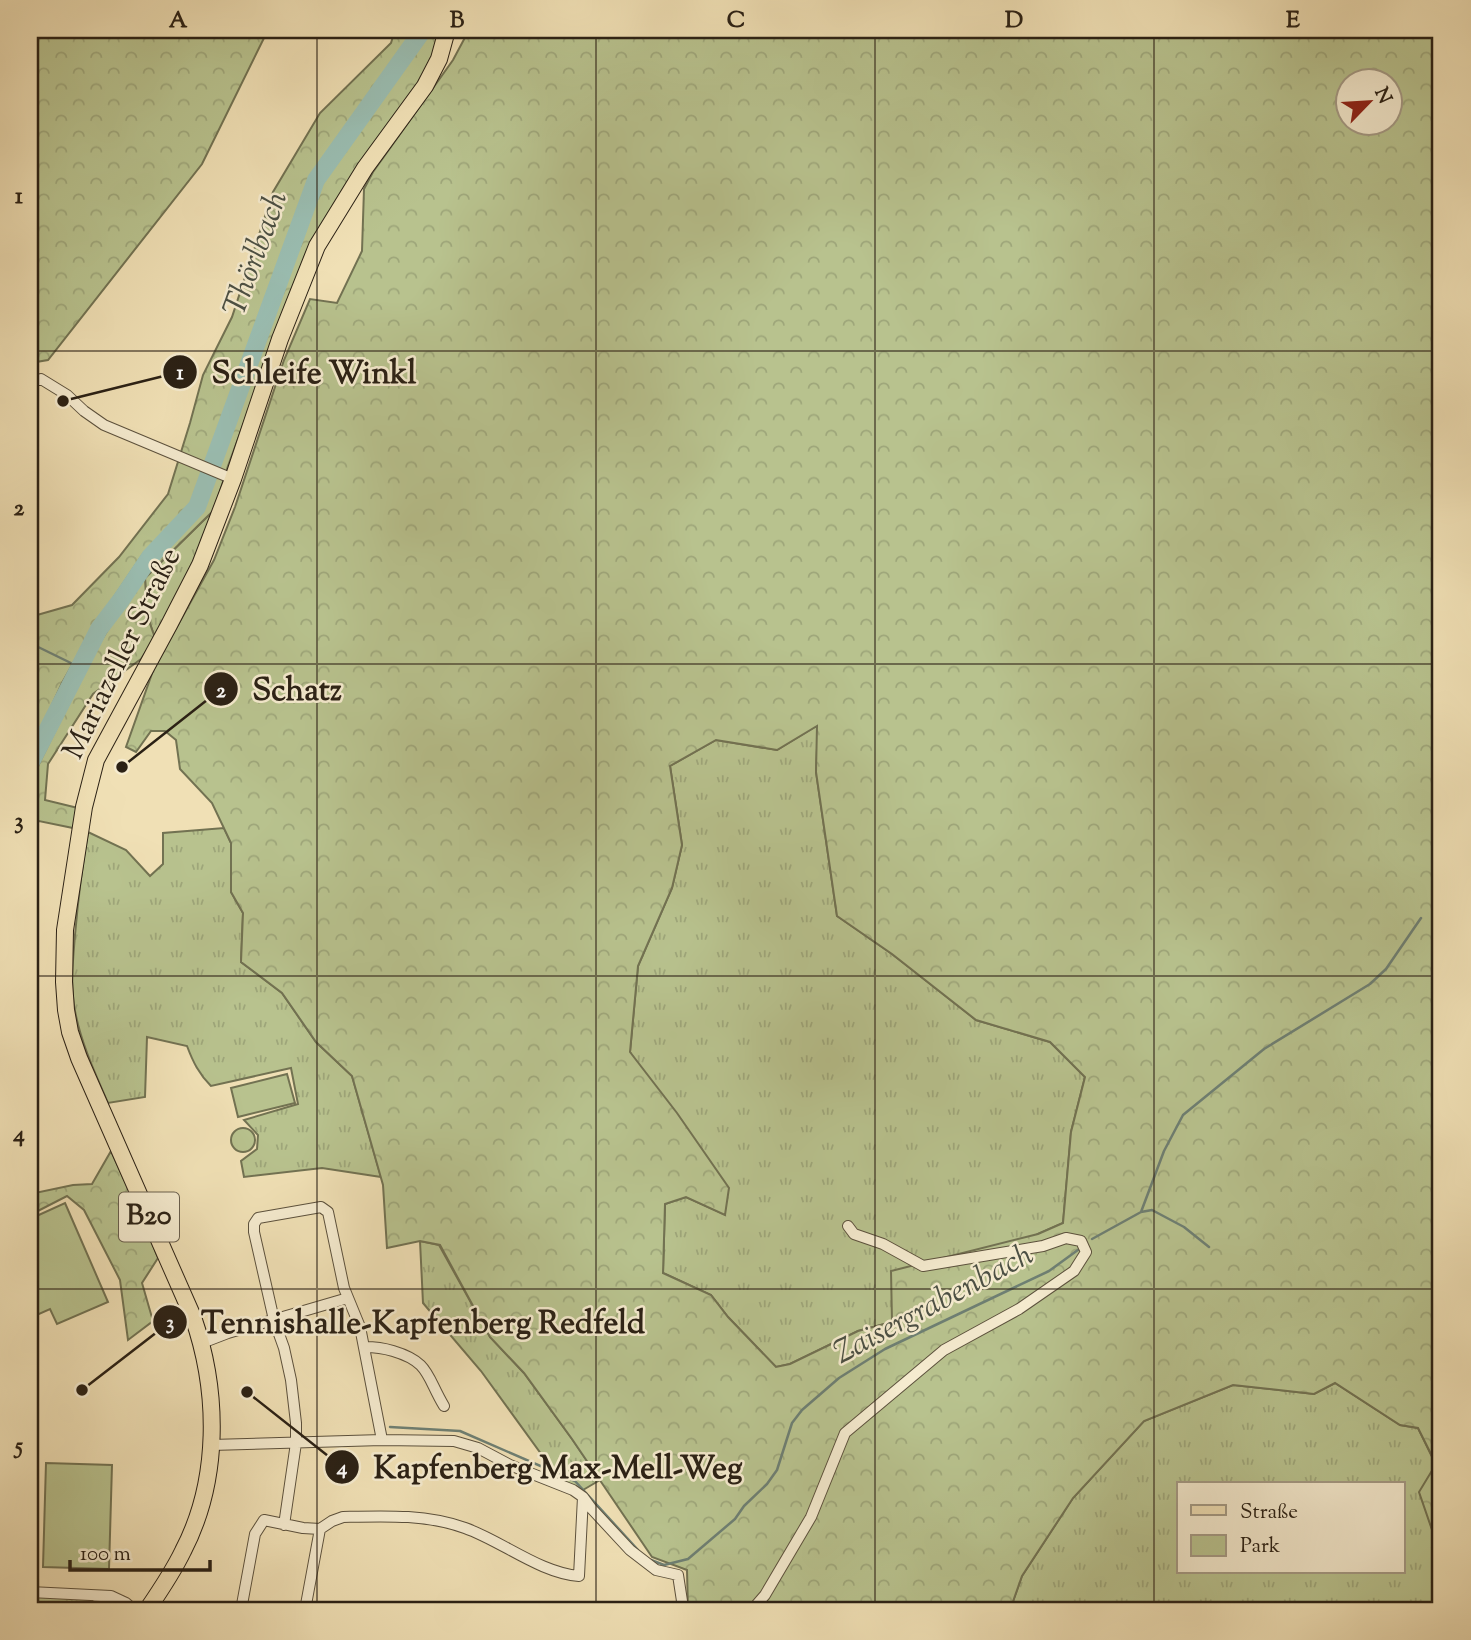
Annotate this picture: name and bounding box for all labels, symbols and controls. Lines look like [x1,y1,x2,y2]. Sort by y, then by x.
text: A [169,5,188,38]
text: B [450,5,465,38]
text: C [727,5,745,38]
text: D [1005,5,1023,38]
text: E [1286,5,1300,38]
north arrow [1334,66,1404,136]
text: N [1367,83,1398,108]
text: 1 [15,181,23,214]
water label: Thörlbach [213,185,301,323]
callout: Schleife Winkl [162,345,430,398]
text: Schleife Winkl [212,352,417,398]
text: 1 [176,359,184,389]
text: 2 [14,493,25,526]
street label: Mariazeller Straße [53,541,193,767]
callout: Schatz [203,663,356,716]
text: Schatz [252,669,342,715]
text: 2 [216,677,226,707]
text: 3 [14,806,24,839]
text: 4 [12,1119,25,1152]
road number: B20 [119,1192,179,1242]
water label: Zaisergrabenbach [826,1233,1042,1377]
callout: Tennishalle-Kapfenberg Redfeld [152,1296,659,1349]
text: Tennishalle-Kapfenberg Redfeld [201,1302,645,1348]
text: 3 [166,1309,174,1339]
text: 5 [13,1431,23,1464]
callout: Kapfenberg Max-Mell-Weg [325,1440,757,1493]
text: Kapfenberg Max-Mell-Weg [373,1447,743,1493]
text: 4 [336,1454,348,1484]
legend [1177,1482,1404,1574]
text: Straße [1240,1498,1298,1528]
scale bar [70,1528,210,1572]
text: Park [1240,1532,1281,1562]
text: 100 m [80,1540,131,1570]

